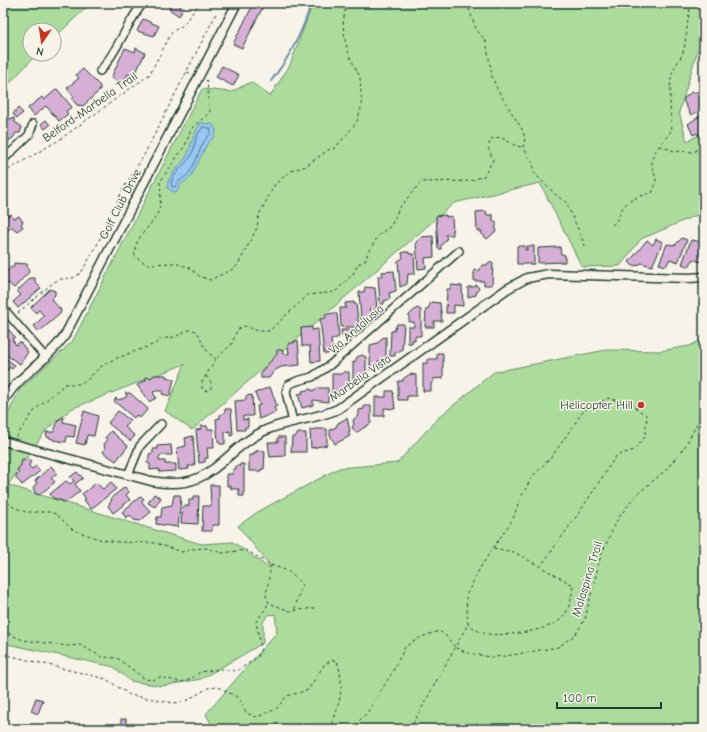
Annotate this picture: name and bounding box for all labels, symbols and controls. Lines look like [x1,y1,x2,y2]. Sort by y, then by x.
north arrow [22,22,62,62]
text: N [35,44,45,58]
street label: Belford-Marbella Trail [40,69,140,145]
street label: Golf Club Drive [96,166,144,242]
street label: Via Andalusia [326,301,386,357]
street label: Marbella Vista [326,352,394,404]
place label: Helicopter Hill [560,398,633,412]
marker: Helicopter Hill [636,400,646,410]
street label: Malaspina Trail [569,539,605,619]
scale bar [557,684,661,710]
text: 100 m [563,691,596,705]

